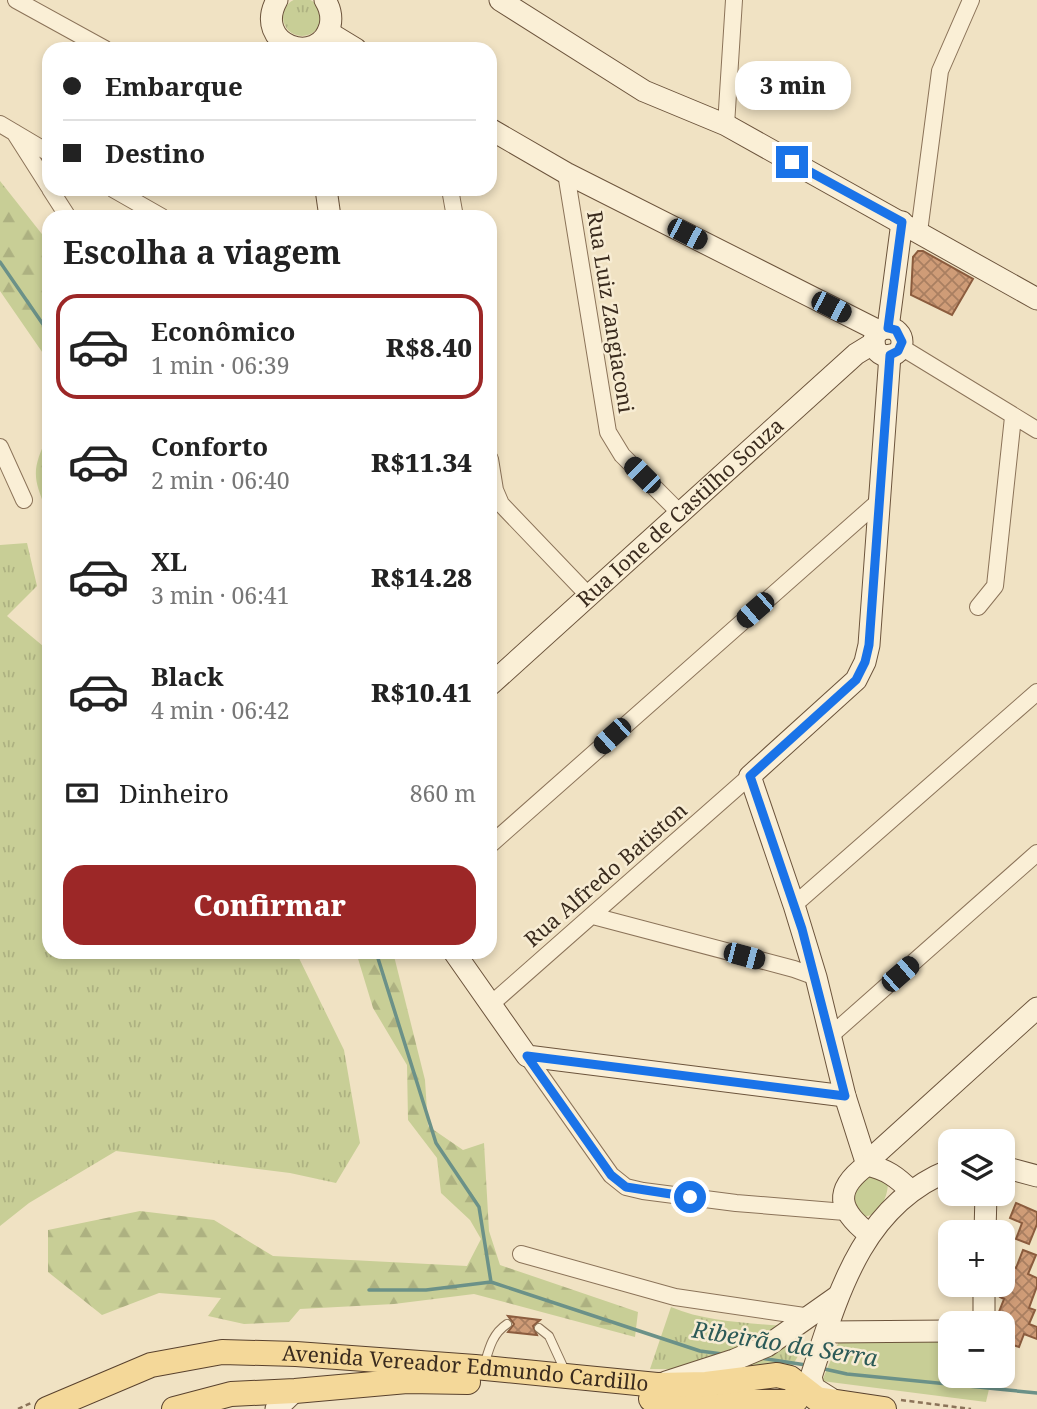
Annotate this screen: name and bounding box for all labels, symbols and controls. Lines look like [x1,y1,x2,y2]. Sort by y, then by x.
callout: 3 min [734,60,850,110]
text: Embarque [105,68,243,104]
text: 3 min [760,69,826,101]
text: Destino [105,135,205,171]
route end [776,146,808,178]
street label: Rua Luiz Zangiaconi [581,209,641,415]
car [664,215,711,253]
text: Escolha a viagem [63,230,341,273]
car [808,288,855,326]
text: Econômico [151,313,295,349]
icon: car [67,315,130,378]
text: R$8.40 [386,329,472,365]
text: 1 min · 06:39 [151,349,289,381]
street label: Rua Ione de Castilho Souza [571,411,789,613]
text: Conforto [151,428,268,464]
icon: car [67,430,130,493]
text: R$11.34 [371,444,472,480]
car [620,453,665,497]
text: 2 min · 06:40 [151,464,289,496]
text: XL [151,543,187,579]
icon: car [67,545,130,608]
text: R$14.28 [371,559,472,595]
text: 3 min · 06:41 [151,579,289,611]
car [733,588,778,632]
text: Black [151,658,224,694]
icon: car [67,660,130,723]
text: R$10.41 [371,674,472,710]
text: 4 min · 06:42 [151,694,289,726]
car [590,714,635,758]
icon: cash [63,774,101,812]
text: Dinheiro [119,775,229,811]
text: 860 m [410,777,476,809]
street label: Rua Alfredo Batiston [518,796,693,953]
button: Confirmar [63,865,476,945]
car [721,940,768,972]
car [878,952,923,996]
map controls [938,1129,1015,1388]
button: layers [938,1129,1015,1206]
route start [674,1181,706,1213]
button: + [938,1220,1015,1297]
button: − [938,1311,1015,1388]
water label: Ribeirão da Serra [689,1312,881,1374]
street label: Avenida Vereador Edmundo Cardillo [282,1339,650,1397]

